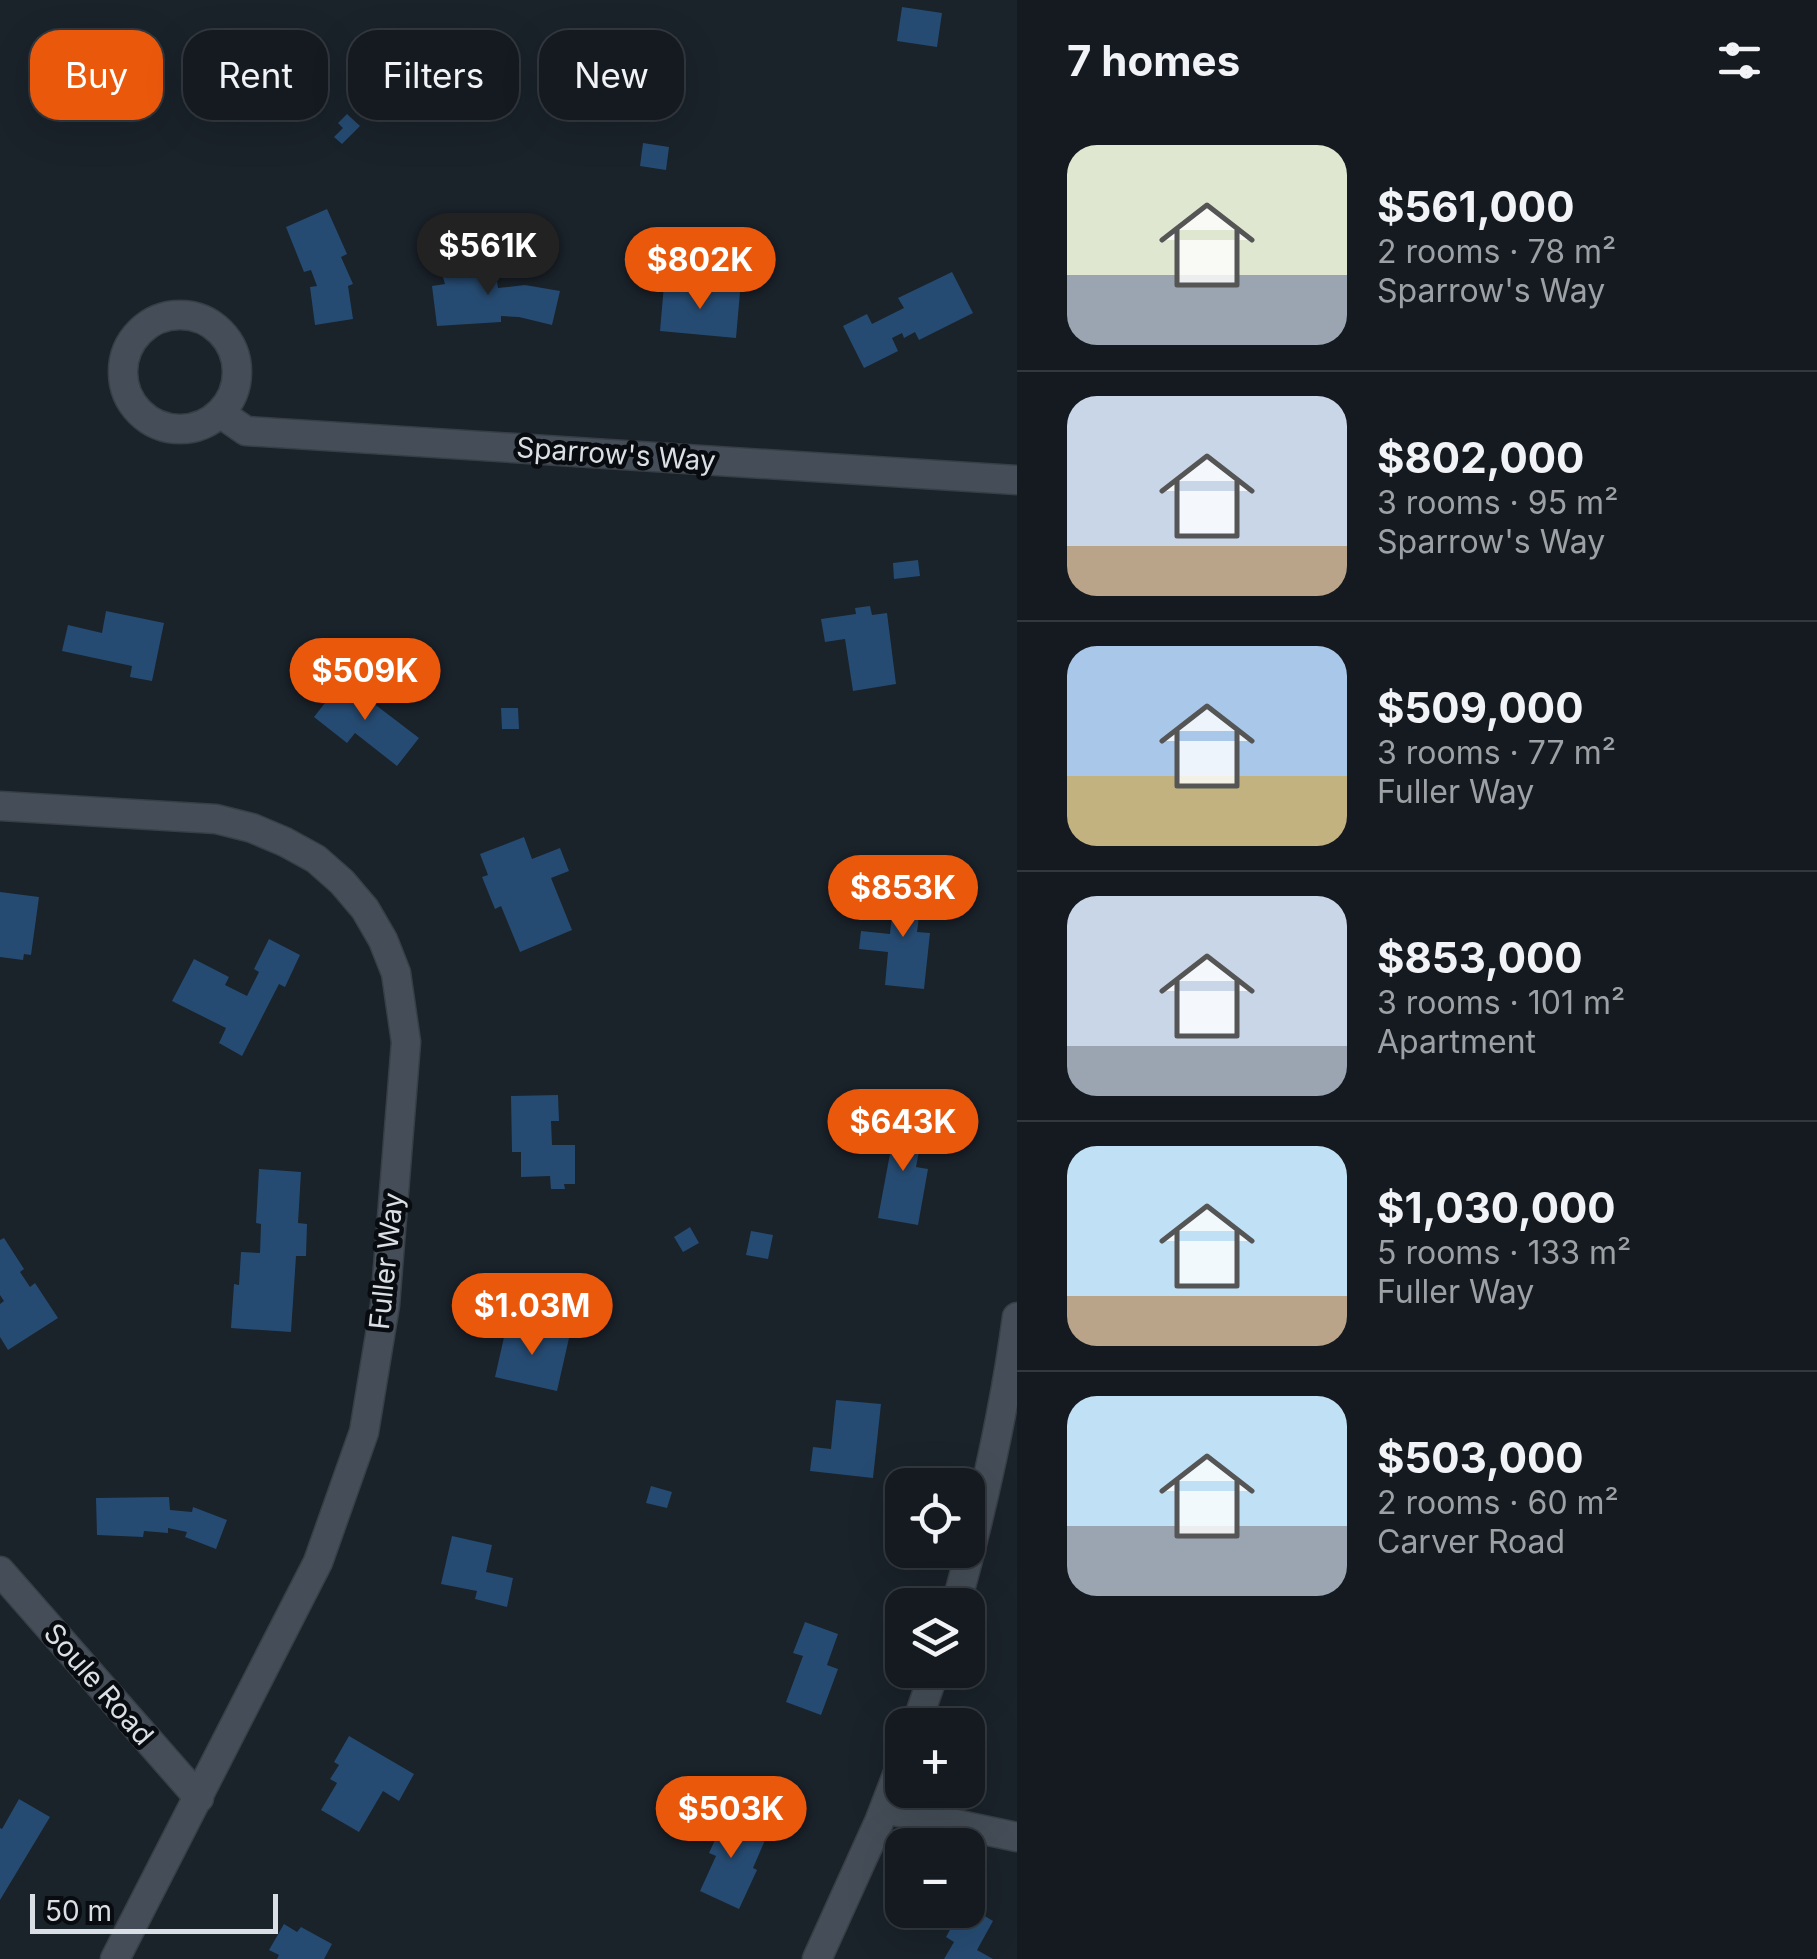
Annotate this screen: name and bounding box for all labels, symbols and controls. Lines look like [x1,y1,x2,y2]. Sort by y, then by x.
chip: Buy [30,30,163,120]
chip: Rent [183,30,328,120]
chip: Filters [348,30,519,120]
chip: New [539,30,684,120]
icon: filters [1712,33,1767,88]
text: 7 homes [1067,35,1240,86]
text: $561,000 [1377,181,1575,232]
icon: home [1147,185,1267,305]
pin: $561K [418,213,558,298]
text: $561K [439,226,538,265]
pin: $802K [630,227,770,312]
text: 2 rooms · 78 m² [1377,232,1616,271]
text: $802K [647,240,753,279]
text: Sparrow's Way [1377,271,1605,310]
street label: Sparrow's Way [515,430,717,478]
text: $802,000 [1377,432,1584,483]
icon: home [1147,436,1267,556]
text: 3 rooms · 95 m² [1377,483,1618,522]
text: Sparrow's Way [1377,522,1605,561]
pin: $509K [295,638,435,723]
text: $509K [312,651,418,690]
text: $509,000 [1377,682,1583,733]
icon: home [1147,686,1267,806]
text: 3 rooms · 77 m² [1377,733,1616,772]
text: Fuller Way [1377,772,1534,811]
pin: $853K [833,855,973,940]
text: $853K [850,868,956,907]
text: $853,000 [1377,932,1583,983]
icon: home [1147,936,1267,1056]
text: 3 rooms · 101 m² [1377,983,1625,1022]
text: Apartment [1377,1022,1536,1061]
pin: $643K [833,1089,973,1174]
text: $643K [849,1102,957,1141]
text: $1,030,000 [1377,1182,1616,1233]
icon: home [1147,1186,1267,1306]
street label: Fuller Way [362,1191,410,1331]
text: 5 rooms · 133 m² [1377,1233,1631,1272]
text: Fuller Way [1377,1272,1534,1311]
pin: $1.03M [451,1273,613,1358]
text: $1.03M [474,1286,590,1325]
text: $503,000 [1377,1432,1584,1483]
icon: home [1147,1436,1267,1556]
map controls [885,1468,985,1928]
button: locate [885,1468,985,1568]
text: 2 rooms · 60 m² [1377,1483,1619,1522]
text: Carver Road [1377,1522,1565,1561]
button: layers [885,1588,985,1688]
street label: Soule Road [37,1616,161,1752]
button: + [885,1708,985,1808]
pin: $503K [661,1776,801,1861]
text: $503K [678,1789,784,1828]
button: − [885,1828,985,1928]
scale bar [30,1889,278,1934]
text: 50 m [45,1894,112,1928]

